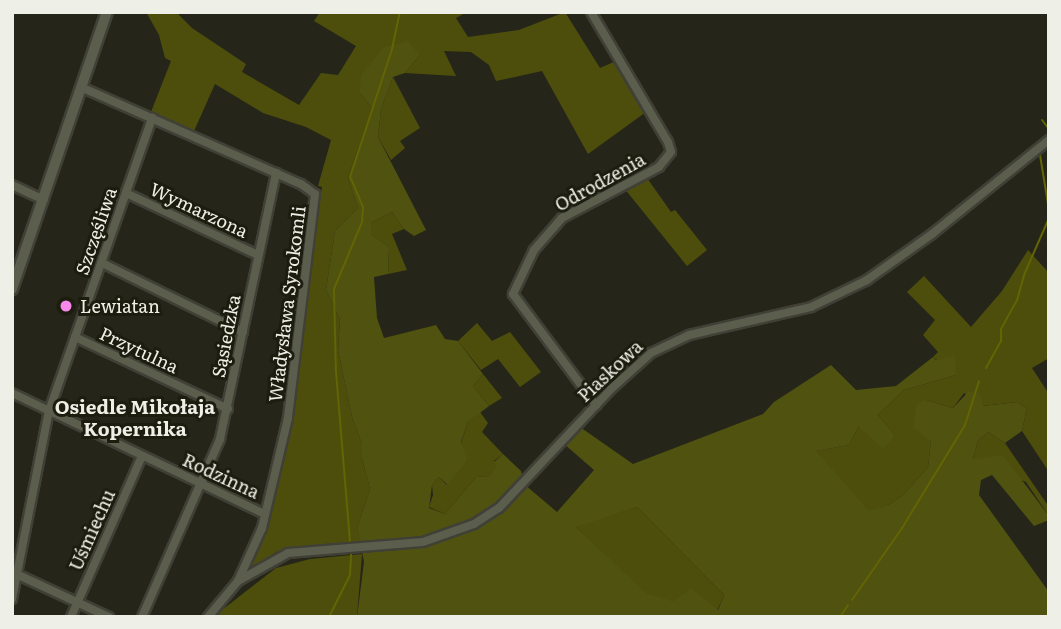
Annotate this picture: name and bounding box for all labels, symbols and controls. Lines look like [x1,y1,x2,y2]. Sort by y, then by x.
street label: Odrodzenia [551,148,649,216]
street label: Wymarzona [147,178,251,242]
street label: Szczęśliwa [71,184,121,278]
street label: Władysława Syrokomli [264,205,310,403]
street label: Sąsiedzka [207,293,245,379]
place label: Lewiatan [80,295,160,317]
marker: Lewiatan [58,298,74,314]
street label: Przytulna [96,322,182,378]
street label: Piaskowa [573,336,647,406]
district label: Osiedle Mikołaja Kopernika [55,396,215,440]
street label: Rodzinna [179,449,263,503]
street label: Uśmiechu [65,486,119,574]

